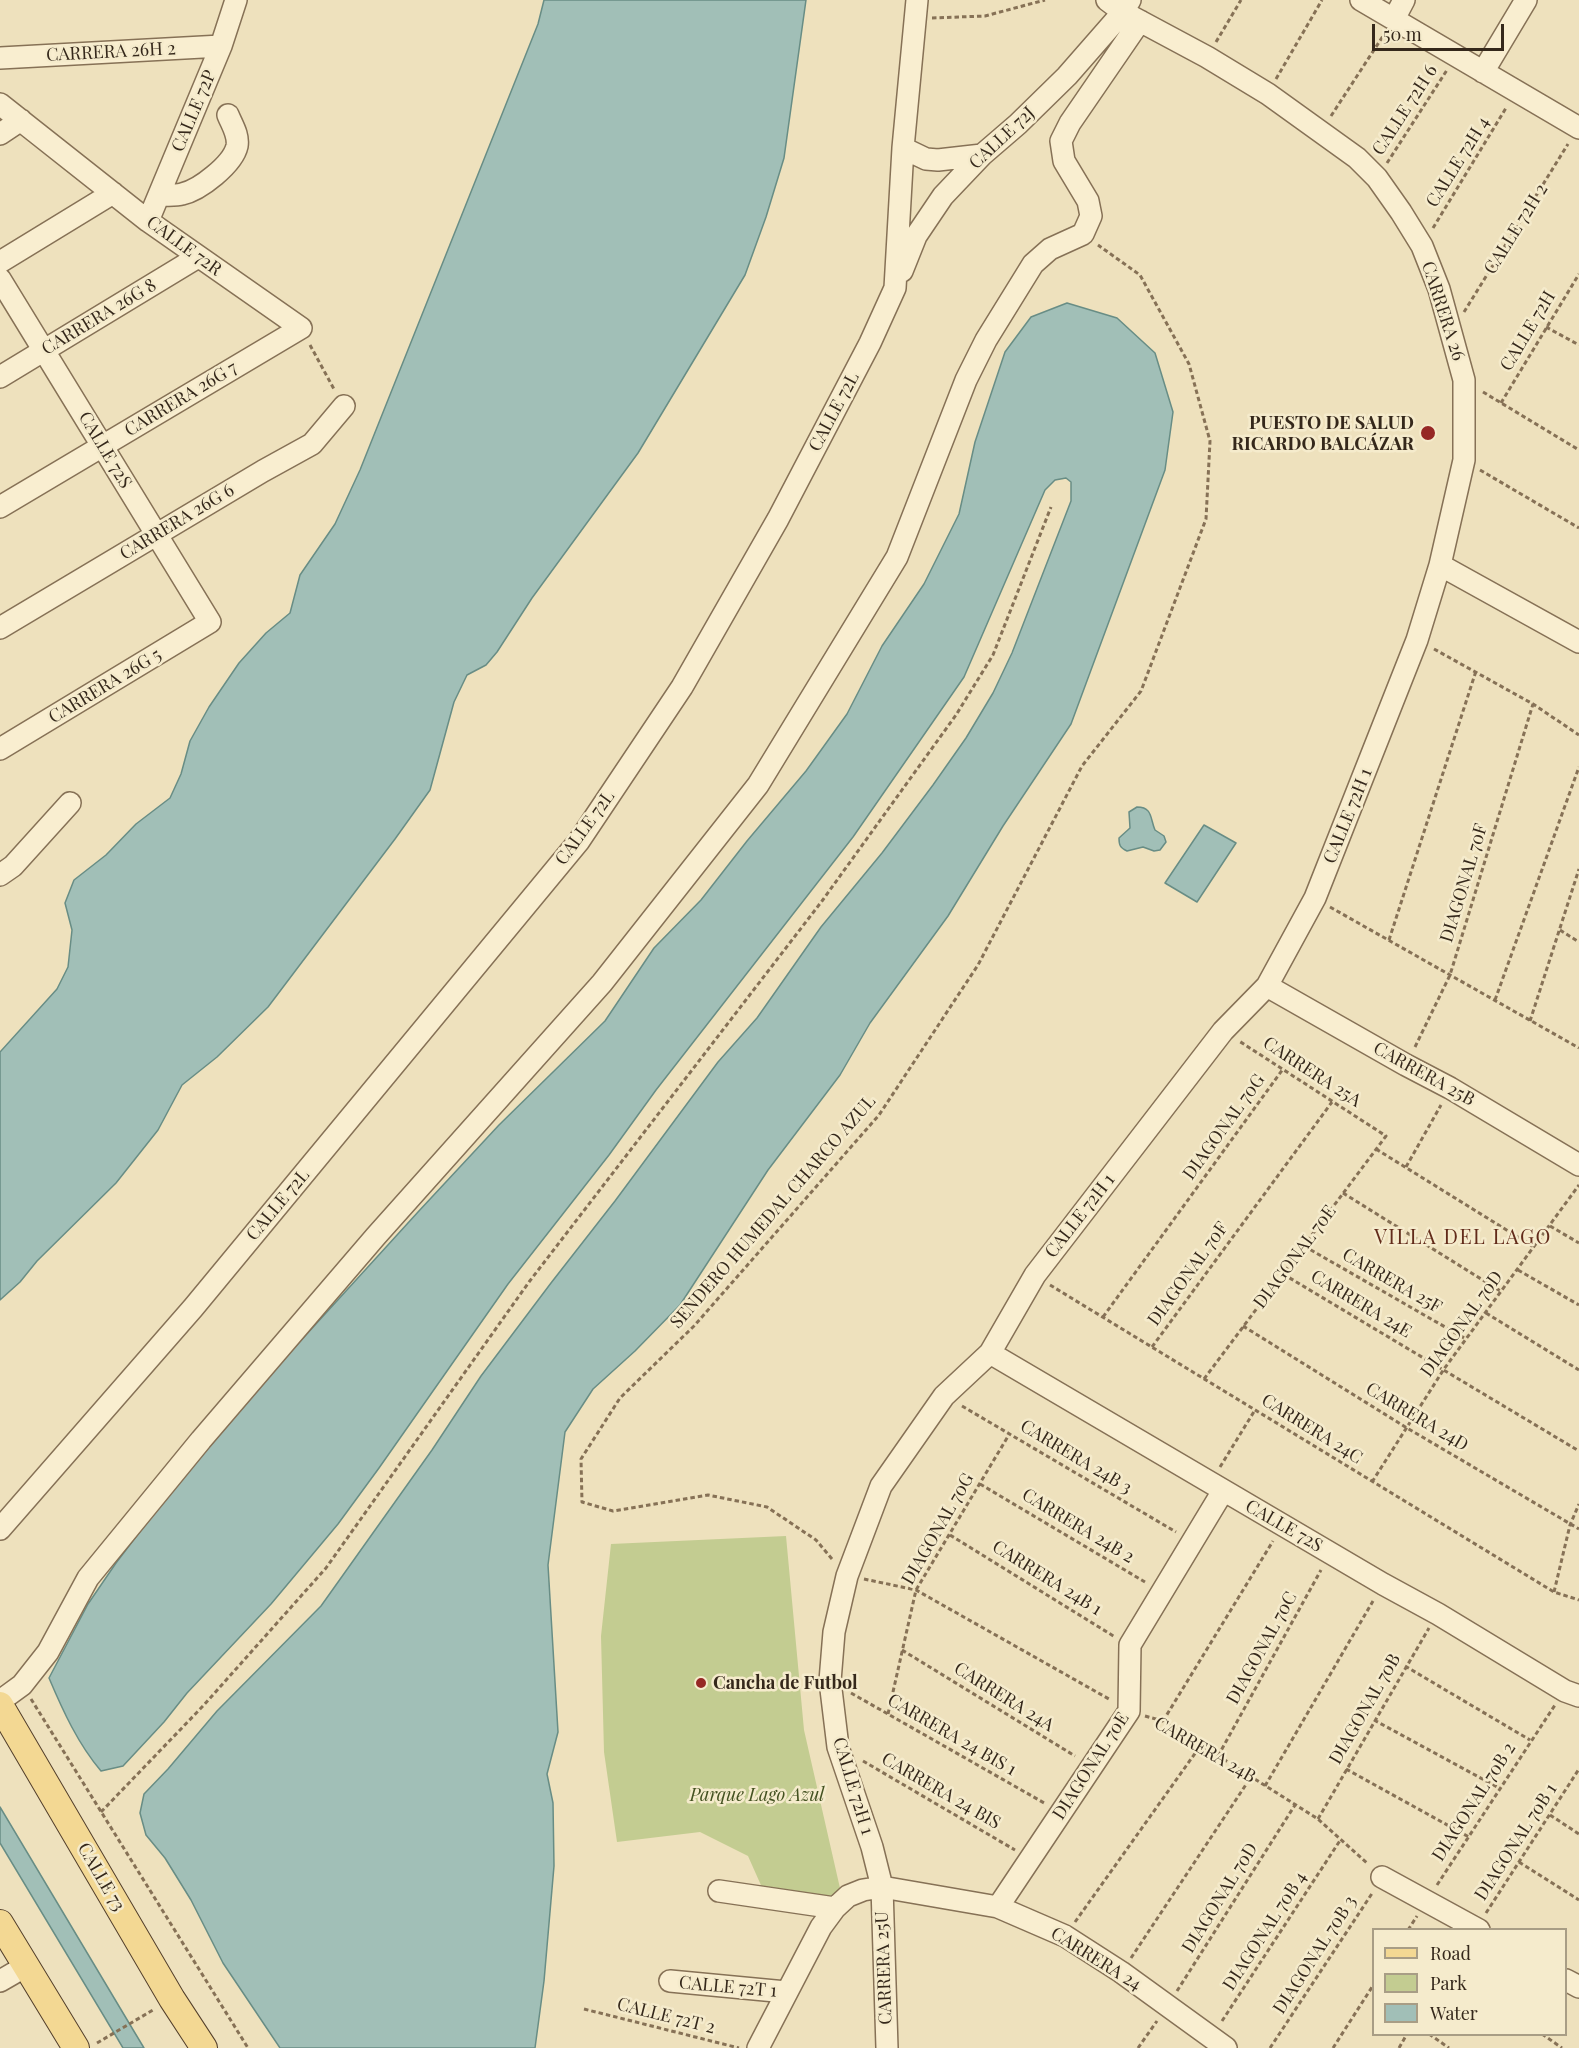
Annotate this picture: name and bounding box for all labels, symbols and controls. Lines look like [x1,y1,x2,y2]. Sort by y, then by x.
scale bar [1375,12,1507,50]
text: 50 m [1383,22,1422,46]
street label: CARRERA 26H 2 [46,38,176,66]
street label: CALLE 72H 6 [1368,61,1442,159]
street label: CALLE 72P [167,67,221,155]
street label: CALLE 72J [965,102,1039,174]
street label: CALLE 72H 4 [1422,113,1494,211]
street label: CALLE 72H 2 [1480,180,1552,278]
street label: CALLE 72R [142,212,226,280]
street label: CARRERA 26 [1417,259,1469,363]
street label: CARRERA 26G 8 [38,274,160,360]
street label: CALLE 72H [1496,287,1560,375]
street label: CARRERA 26G 7 [121,357,241,441]
street label: CALLE 72L [804,369,864,455]
street label: CALLE 72S [74,408,136,492]
place label: PUESTO DE SALUD RICARDO BALCÁZAR [1232,412,1414,454]
marker: PUESTO DE SALUD RICARDO BALCÁZAR [1419,424,1437,442]
street label: CARRERA 26G 6 [116,479,238,565]
street label: CARRERA 26G 5 [45,644,165,728]
street label: CALLE 72H 1 [1319,765,1377,867]
street label: CALLE 72L [551,787,619,869]
street label: DIAGONAL 70F [1436,821,1492,945]
street label: CARRERA 25A [1259,1032,1365,1112]
street label: CARRERA 25B [1370,1037,1478,1111]
street label: DIAGONAL 70G [1178,1070,1270,1184]
street label: SENDERO HUMEDAL CHARCO AZUL [666,1091,880,1333]
street label: CALLE 72L [242,1165,314,1245]
street label: CALLE 72H 1 [1040,1170,1120,1262]
street label: DIAGONAL 70E [1249,1201,1341,1313]
street label: DIAGONAL 70F [1143,1218,1233,1330]
district label: VILLA DEL LAGO [1374,1226,1552,1250]
street label: CARRERA 25F [1338,1244,1446,1318]
street label: CARRERA 24E [1307,1265,1415,1343]
street label: DIAGONAL 70D [1416,1267,1508,1381]
street label: CARRERA 24D [1362,1378,1472,1456]
street label: CARRERA 24C [1257,1389,1367,1469]
street label: CARRERA 24B 3 [1016,1415,1136,1499]
street label: DIAGONAL 70G [897,1469,979,1589]
street label: CARRERA 24B 2 [1018,1484,1138,1568]
street label: CALLE 72S [1242,1495,1326,1557]
street label: CARRERA 24B 1 [988,1536,1106,1620]
street label: DIAGONAL 70C [1222,1588,1302,1708]
street label: DIAGONAL 70B [1325,1650,1405,1768]
street label: CARRERA 24A [950,1658,1058,1736]
place label: Cancha de Futbol [713,1672,858,1694]
marker: Cancha de Futbol [694,1676,708,1690]
street label: CARRERA 24 BIS 1 [884,1689,1020,1781]
street label: DIAGONAL 70E [1048,1708,1134,1824]
street label: CARRERA 24B [1150,1712,1260,1788]
street label: CALLE 72H 1 [828,1735,878,1837]
street label: DIAGONAL 70B 2 [1428,1739,1520,1865]
street label: CARRERA 24 BIS [878,1748,1004,1834]
street label: DIAGONAL 70B 1 [1470,1779,1562,1905]
park label: Parque Lago Azul [690,1784,824,1806]
street label: CALLE 73 [73,1839,129,1915]
street label: DIAGONAL 70D [1178,1839,1262,1957]
street label: DIAGONAL 70B 4 [1219,1868,1311,1994]
street label: DIAGONAL 70B 3 [1269,1892,1361,2018]
street label: CARRERA 25U [871,1911,897,2025]
street label: CARRERA 24 [1047,1923,1145,1995]
legend [1372,1928,1567,2036]
text: Road [1430,1941,1471,1965]
text: Park [1430,1971,1467,1995]
street label: CALLE 72T 1 [678,1972,778,2002]
street label: CALLE 72T 2 [615,1993,717,2039]
text: Water [1430,2001,1478,2025]

